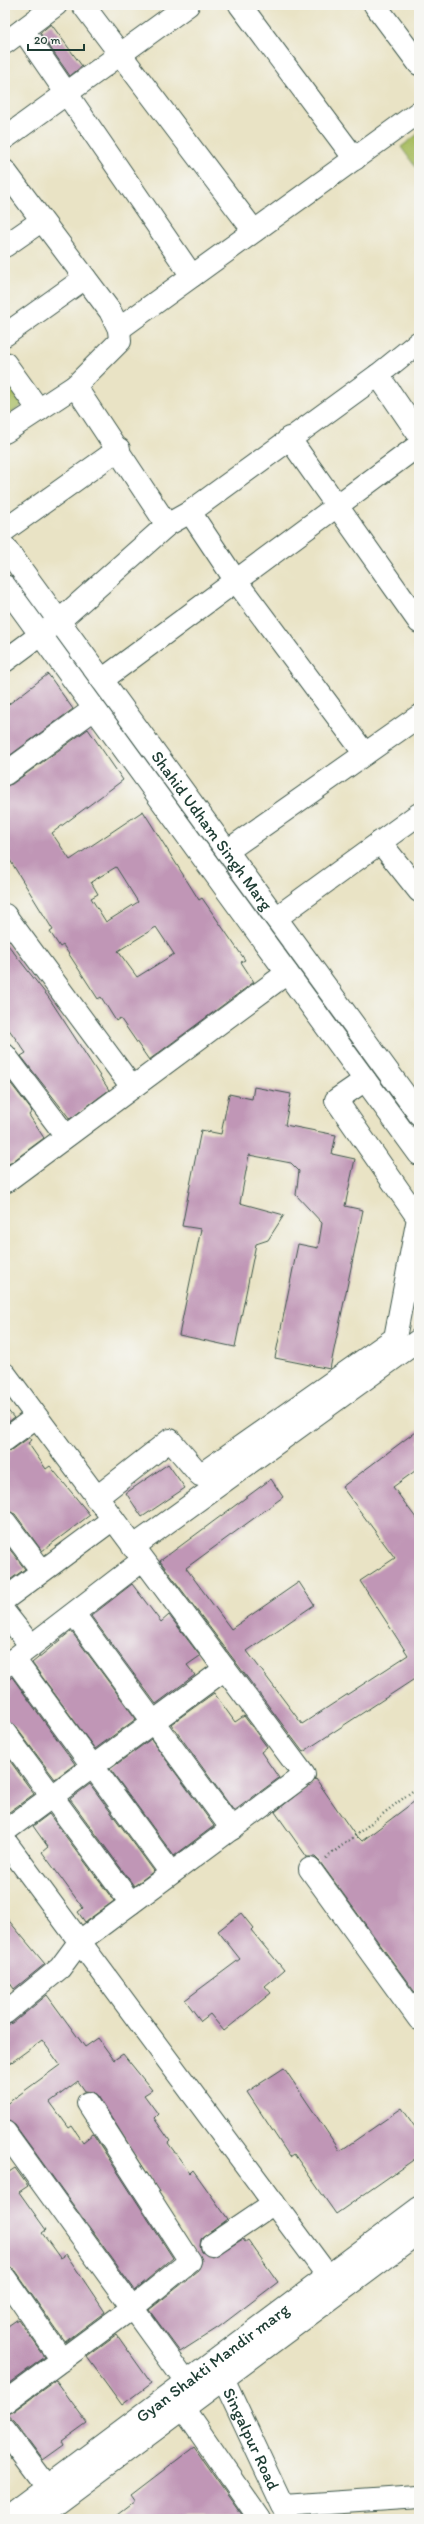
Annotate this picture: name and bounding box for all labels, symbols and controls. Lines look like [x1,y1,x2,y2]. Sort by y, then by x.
scale bar [28,26,84,52]
text: 20 m [34,33,61,47]
street label: Shahid Udham Singh Marg [147,747,277,914]
street label: Gyan Shakti Mandir marg [132,2299,293,2427]
street label: Singalpur Road [219,2384,284,2494]

